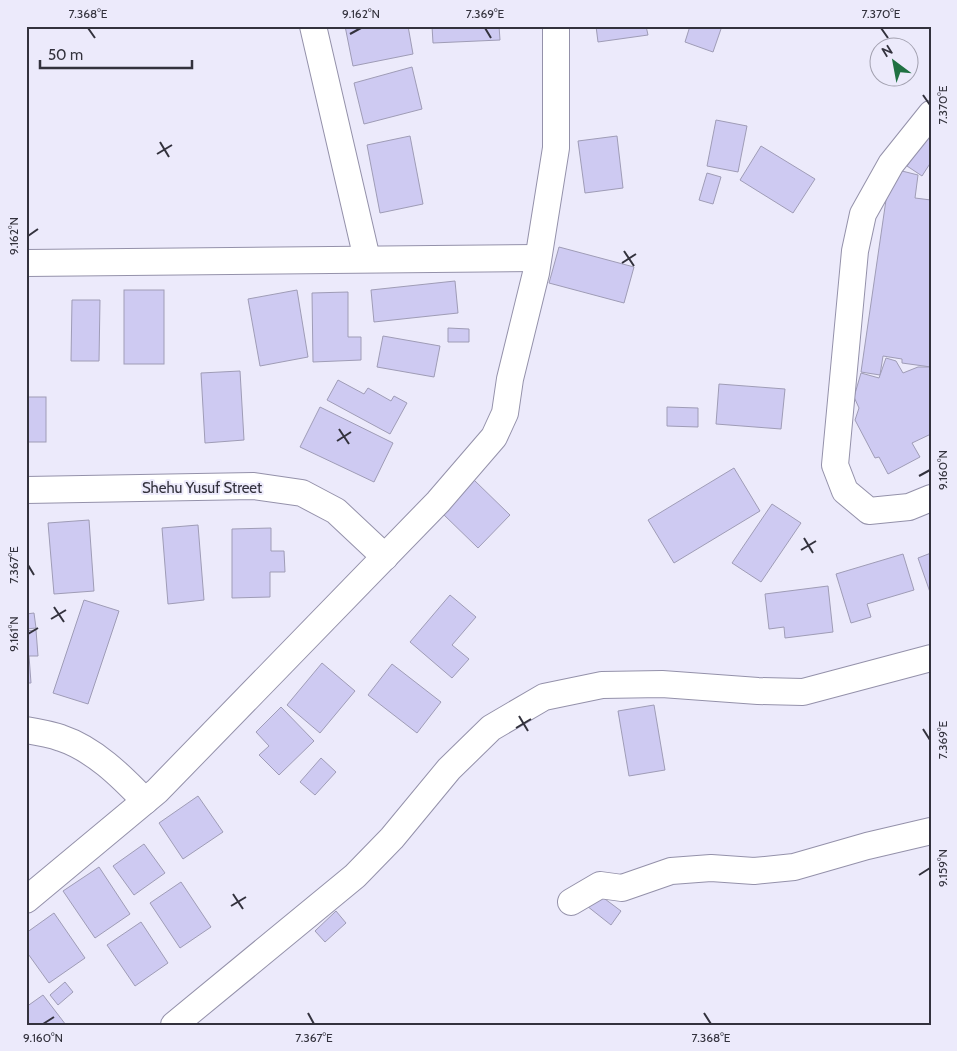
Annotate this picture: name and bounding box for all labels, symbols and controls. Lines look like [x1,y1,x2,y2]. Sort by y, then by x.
text: 7.368°E [69,6,108,21]
text: 9.162°N [342,6,380,21]
text: 7.369°E [466,6,505,21]
text: 7.370°E [861,6,901,21]
scale bar [40,38,192,70]
north arrow [870,38,920,88]
text: N [878,41,896,61]
text: 50 m [48,46,83,64]
text: 7.370°E [935,85,950,125]
text: 9.162°N [6,217,21,255]
text: 9.160°N [935,450,950,490]
street label: Shehu Yusuf Street [142,479,262,497]
text: 7.367°E [6,546,21,584]
text: 9.161°N [6,616,21,652]
text: 7.369°E [935,720,950,759]
text: 9.159°N [935,849,950,887]
text: 9.160°N [23,1030,63,1045]
text: 7.367°E [295,1030,333,1045]
text: 7.368°E [692,1030,731,1045]

